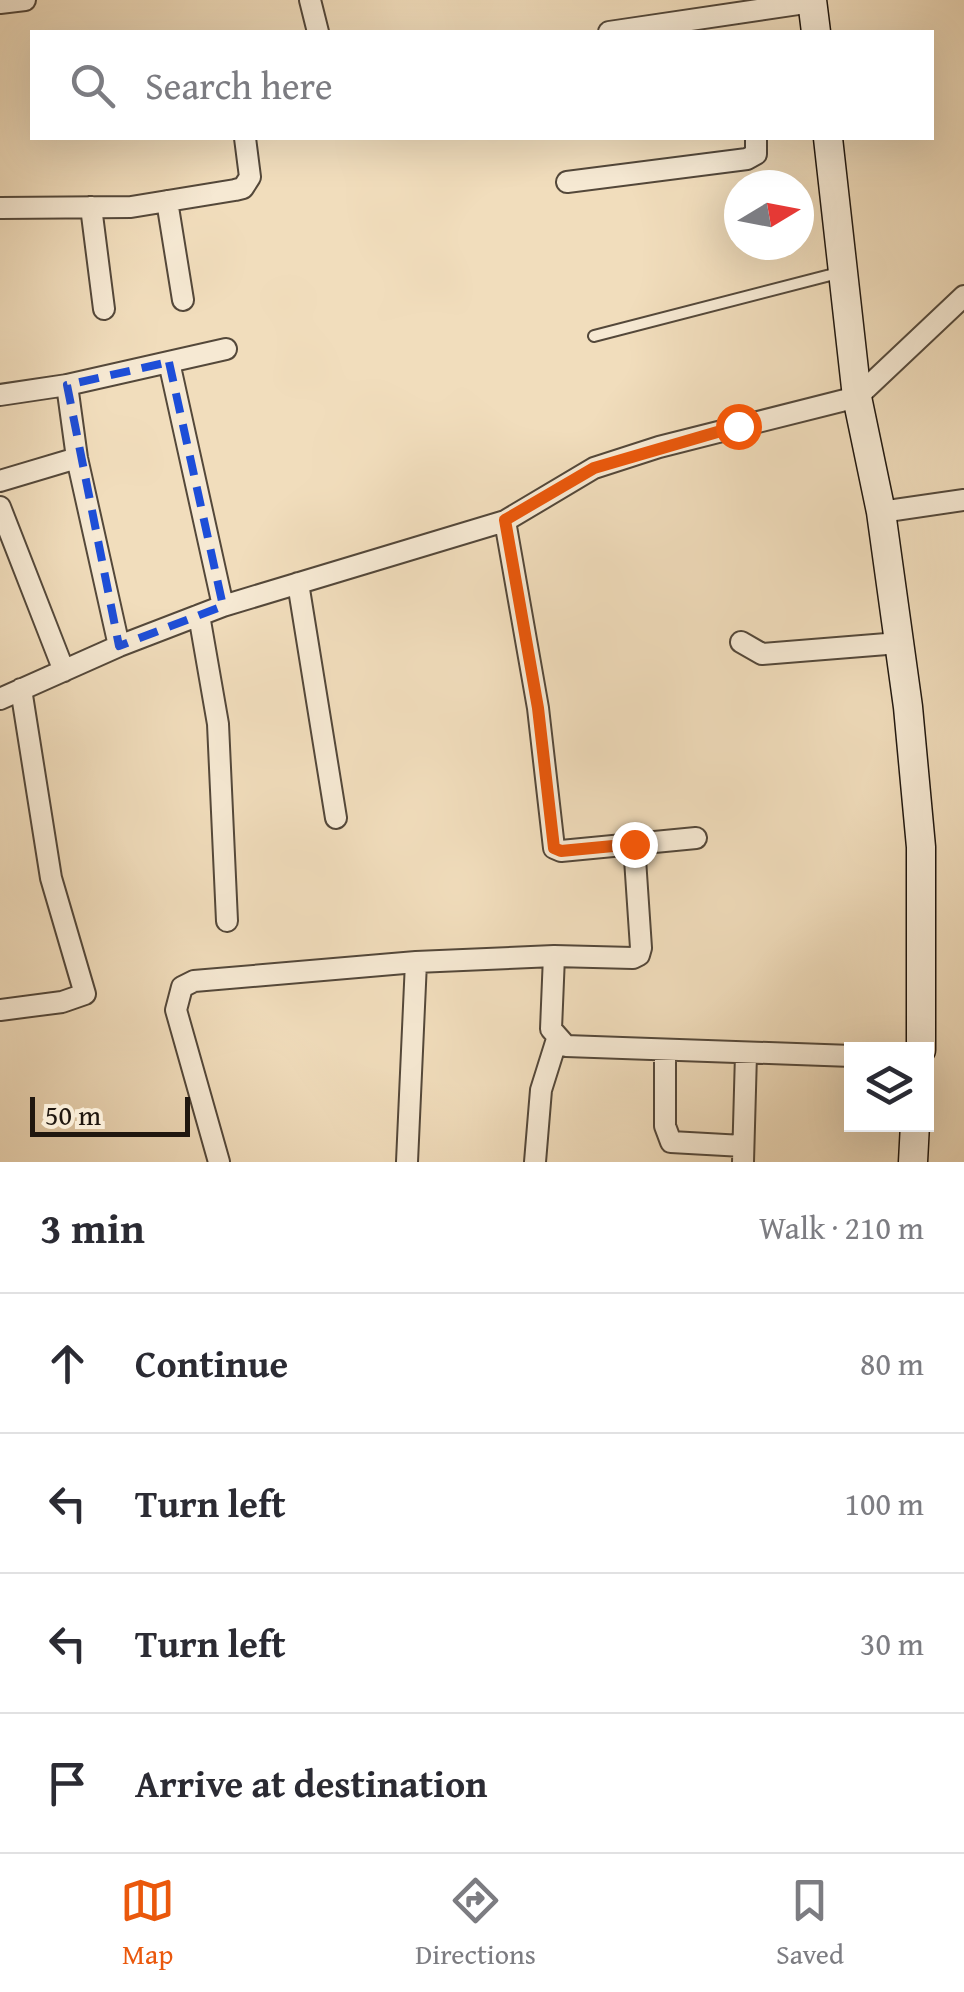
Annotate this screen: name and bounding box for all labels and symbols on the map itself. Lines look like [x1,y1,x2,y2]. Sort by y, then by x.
north arrow [724,170,814,260]
route start [716,404,762,450]
route end [612,822,658,868]
scale bar [30,1092,190,1136]

